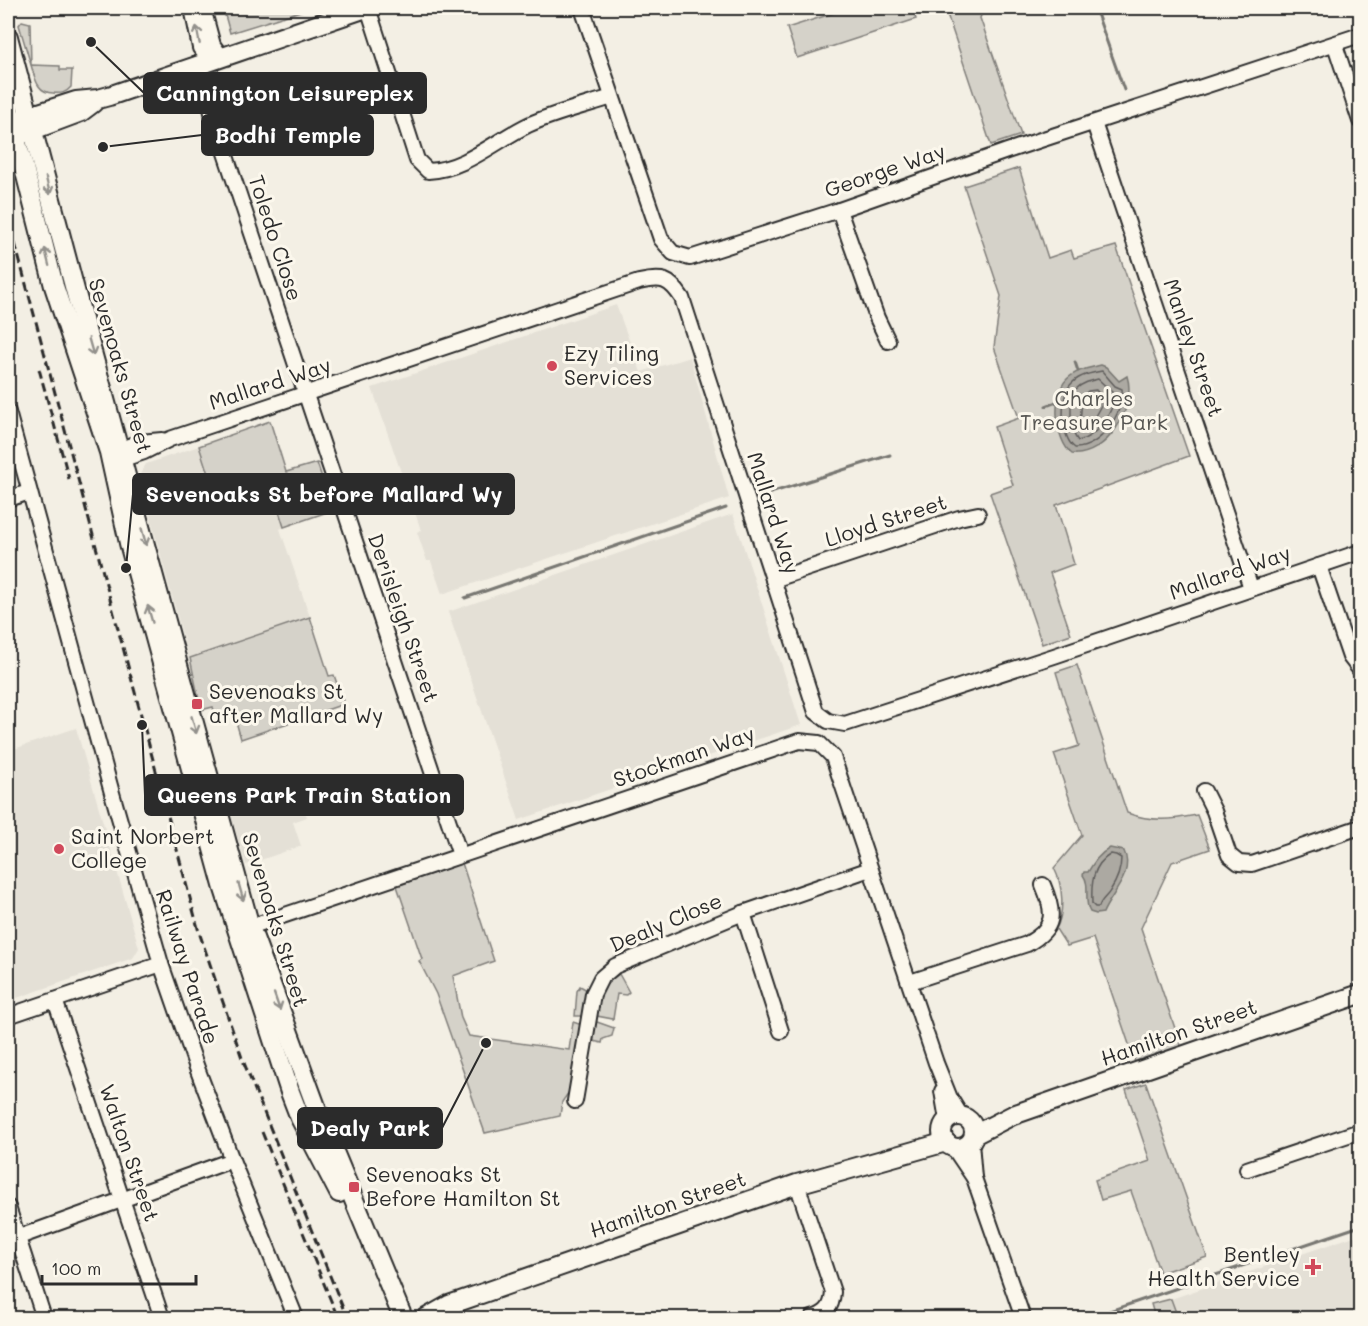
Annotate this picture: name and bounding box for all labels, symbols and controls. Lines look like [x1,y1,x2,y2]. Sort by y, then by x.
one-way arrow [192,26,203,46]
callout: Cannington Leisureplex [144,73,426,113]
text: Cannington Leisureplex [156,78,414,107]
callout: Bodhi Temple [202,115,373,155]
text: Bodhi Temple [215,120,361,149]
street label: George Way [821,136,948,203]
street label: Toledo Close [243,171,309,304]
one-way arrow [43,176,55,195]
one-way arrow [40,248,52,267]
street label: Sevenoaks Street [84,275,159,456]
street label: Manley Street [1158,275,1231,420]
one-way arrow [86,337,97,356]
place label: Ezy Tiling Services [564,339,659,390]
street label: Mallard Way [205,350,334,415]
marker: Ezy Tiling Services [545,359,559,373]
park label: Charles Treasure Park [1020,384,1168,435]
street label: Mallard Way [742,448,807,577]
callout: Sevenoaks St before Mallard Wy [133,474,514,514]
text: Sevenoaks St before Mallard Wy [146,479,502,508]
street label: Lloyd Street [821,487,950,552]
one-way arrow [138,527,150,546]
street label: Derisleigh Street [363,529,446,706]
street label: Mallard Way [1165,538,1294,605]
one-way arrow [143,604,155,623]
place label: Sevenoaks St after Mallard Wy [209,677,383,728]
marker: Sevenoaks St after Mallard Wy [190,697,204,711]
one-way arrow [189,715,200,734]
street label: Stockman Way [609,719,758,792]
callout: Queens Park Train Station [145,775,463,815]
text: Queens Park Train Station [157,780,451,809]
place label: Saint Norbert College [71,822,215,873]
street label: Sevenoaks Street [237,829,316,1010]
marker: Saint Norbert College [52,842,66,856]
one-way arrow [235,882,247,901]
street label: Railway Parade [151,886,226,1047]
street label: Dealy Close [605,886,726,957]
one-way arrow [272,992,283,1011]
street label: Hamilton Street [1097,992,1260,1071]
street label: Walton Street [94,1080,167,1225]
callout: Dealy Park [298,1108,442,1148]
text: Dealy Park [310,1113,430,1142]
place label: Sevenoaks St Before Hamilton St [366,1160,561,1211]
street label: Hamilton Street [586,1164,749,1243]
marker: Sevenoaks St Before Hamilton St [347,1180,361,1194]
place label: Bentley Health Service [1148,1240,1300,1291]
scale bar [42,1248,196,1286]
text: 100 m [51,1256,101,1280]
marker: Bentley Health Service [1304,1258,1322,1276]

